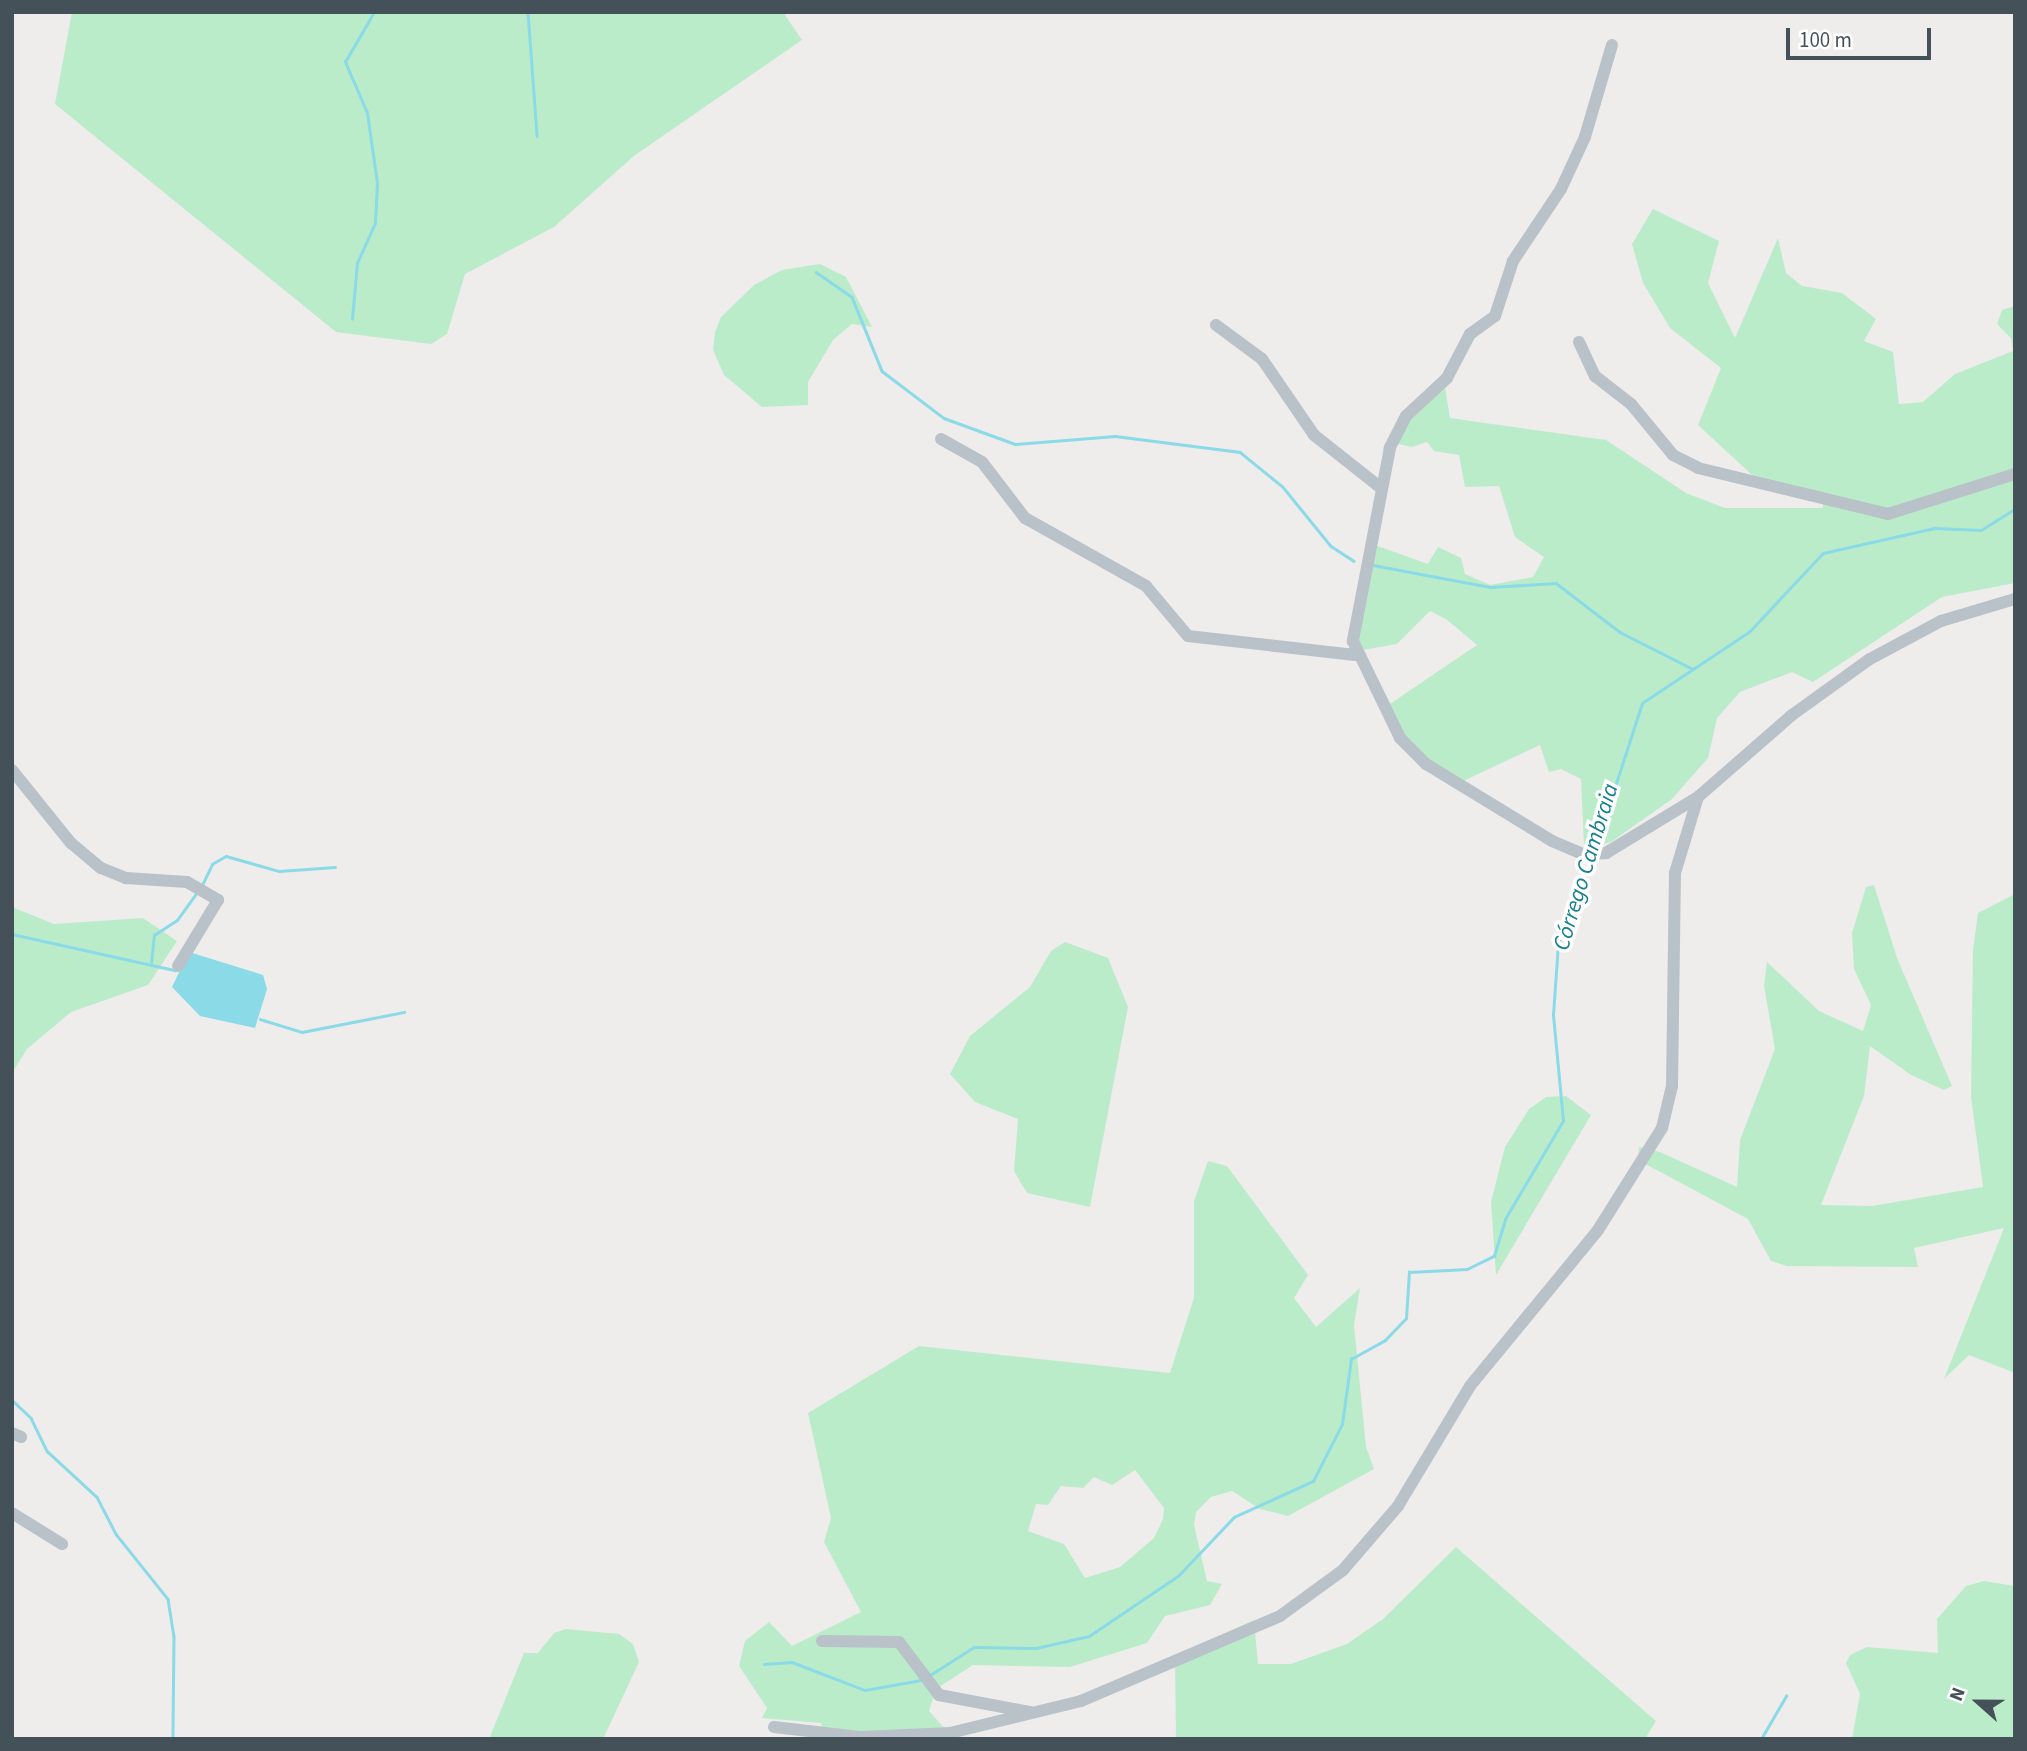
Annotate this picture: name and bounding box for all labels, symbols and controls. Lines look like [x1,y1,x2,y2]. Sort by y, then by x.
scale bar [1789,14,1934,58]
text: 100 m [1799,25,1852,55]
water label: Córrego Cambraia [1548,780,1624,954]
north arrow [1943,1667,2013,1737]
text: N [1943,1684,1973,1705]

